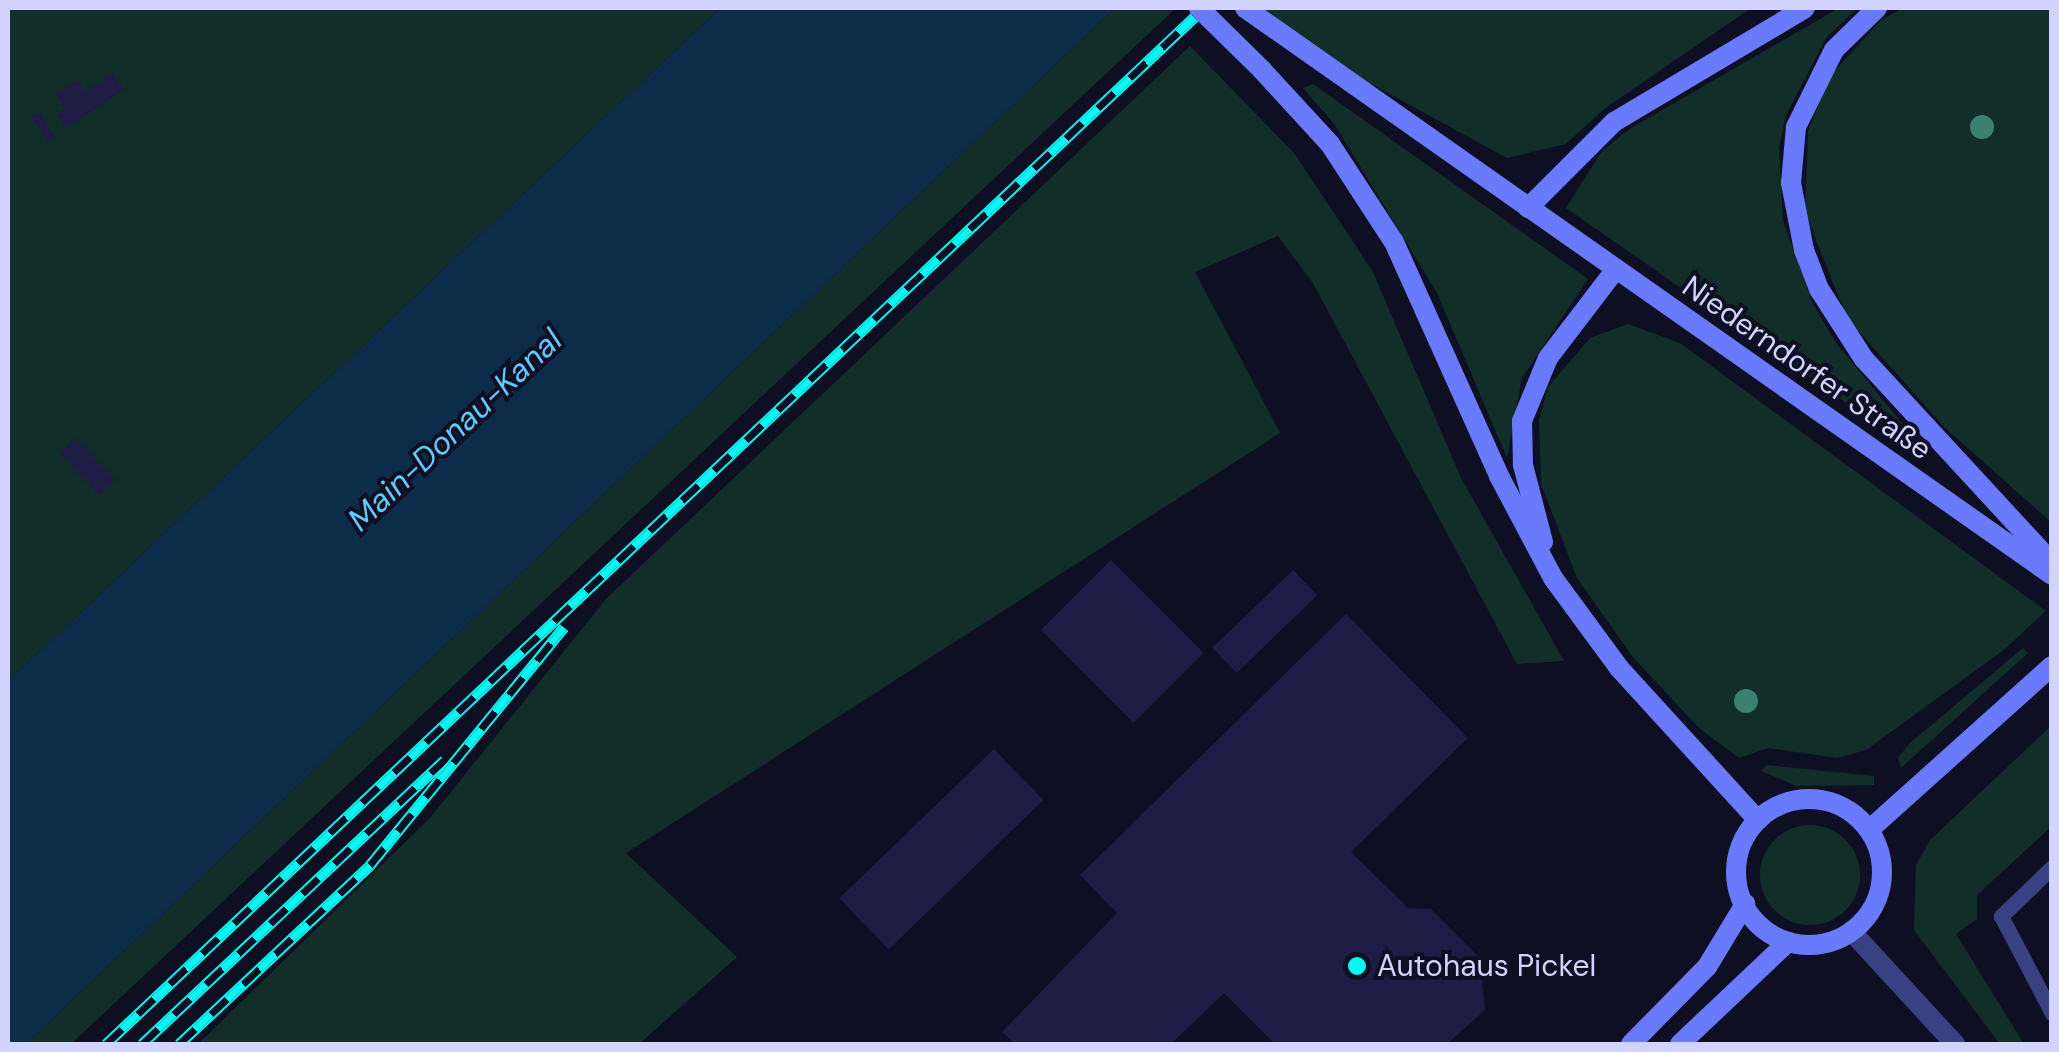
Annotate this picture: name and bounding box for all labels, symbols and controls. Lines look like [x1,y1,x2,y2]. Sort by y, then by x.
street label: Niederndorfer Straße [1676,268,1938,468]
water label: Main-Donau-Kanal [340,321,570,539]
place label: Autohaus Pickel [1377,948,1596,984]
marker: Autohaus Pickel [1346,955,1368,977]

